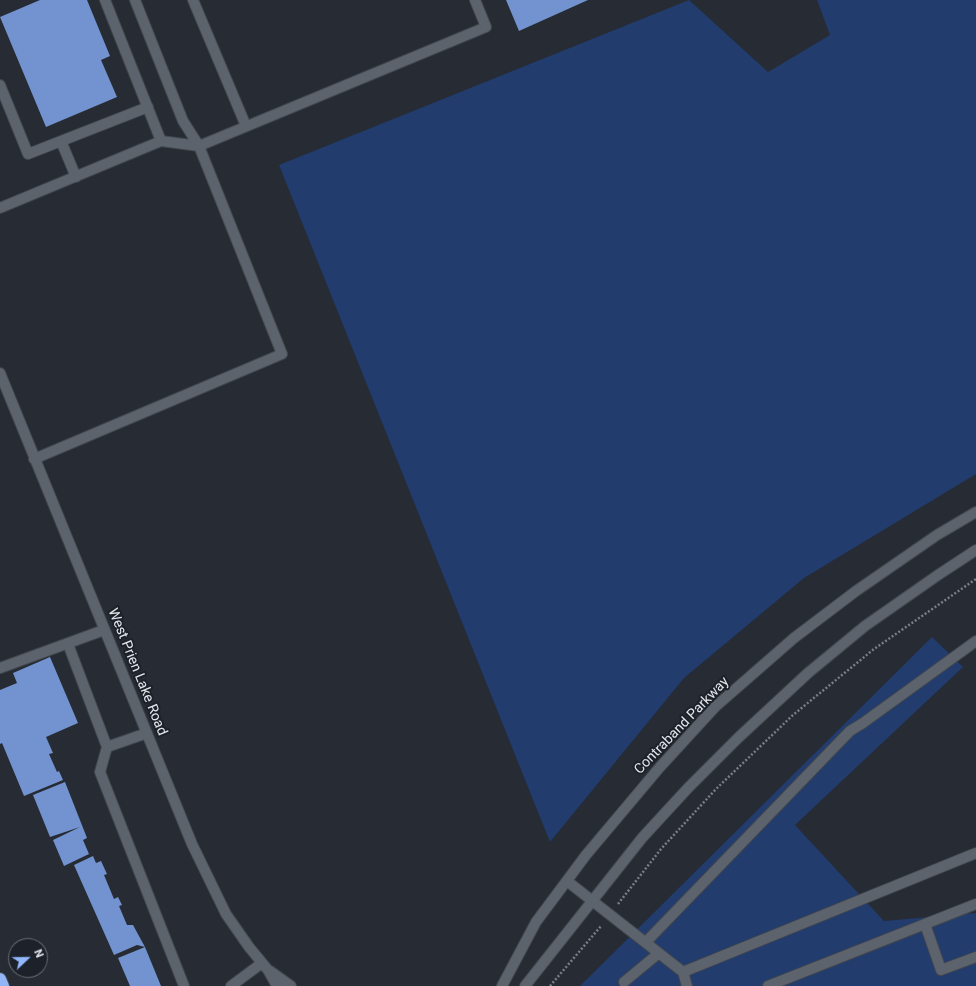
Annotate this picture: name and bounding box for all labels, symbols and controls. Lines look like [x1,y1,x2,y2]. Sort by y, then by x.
street label: West Prien Lake Road [104,606,170,738]
street label: Contraband Parkway [631,674,733,778]
north arrow [8,938,48,978]
text: N [31,948,46,960]

